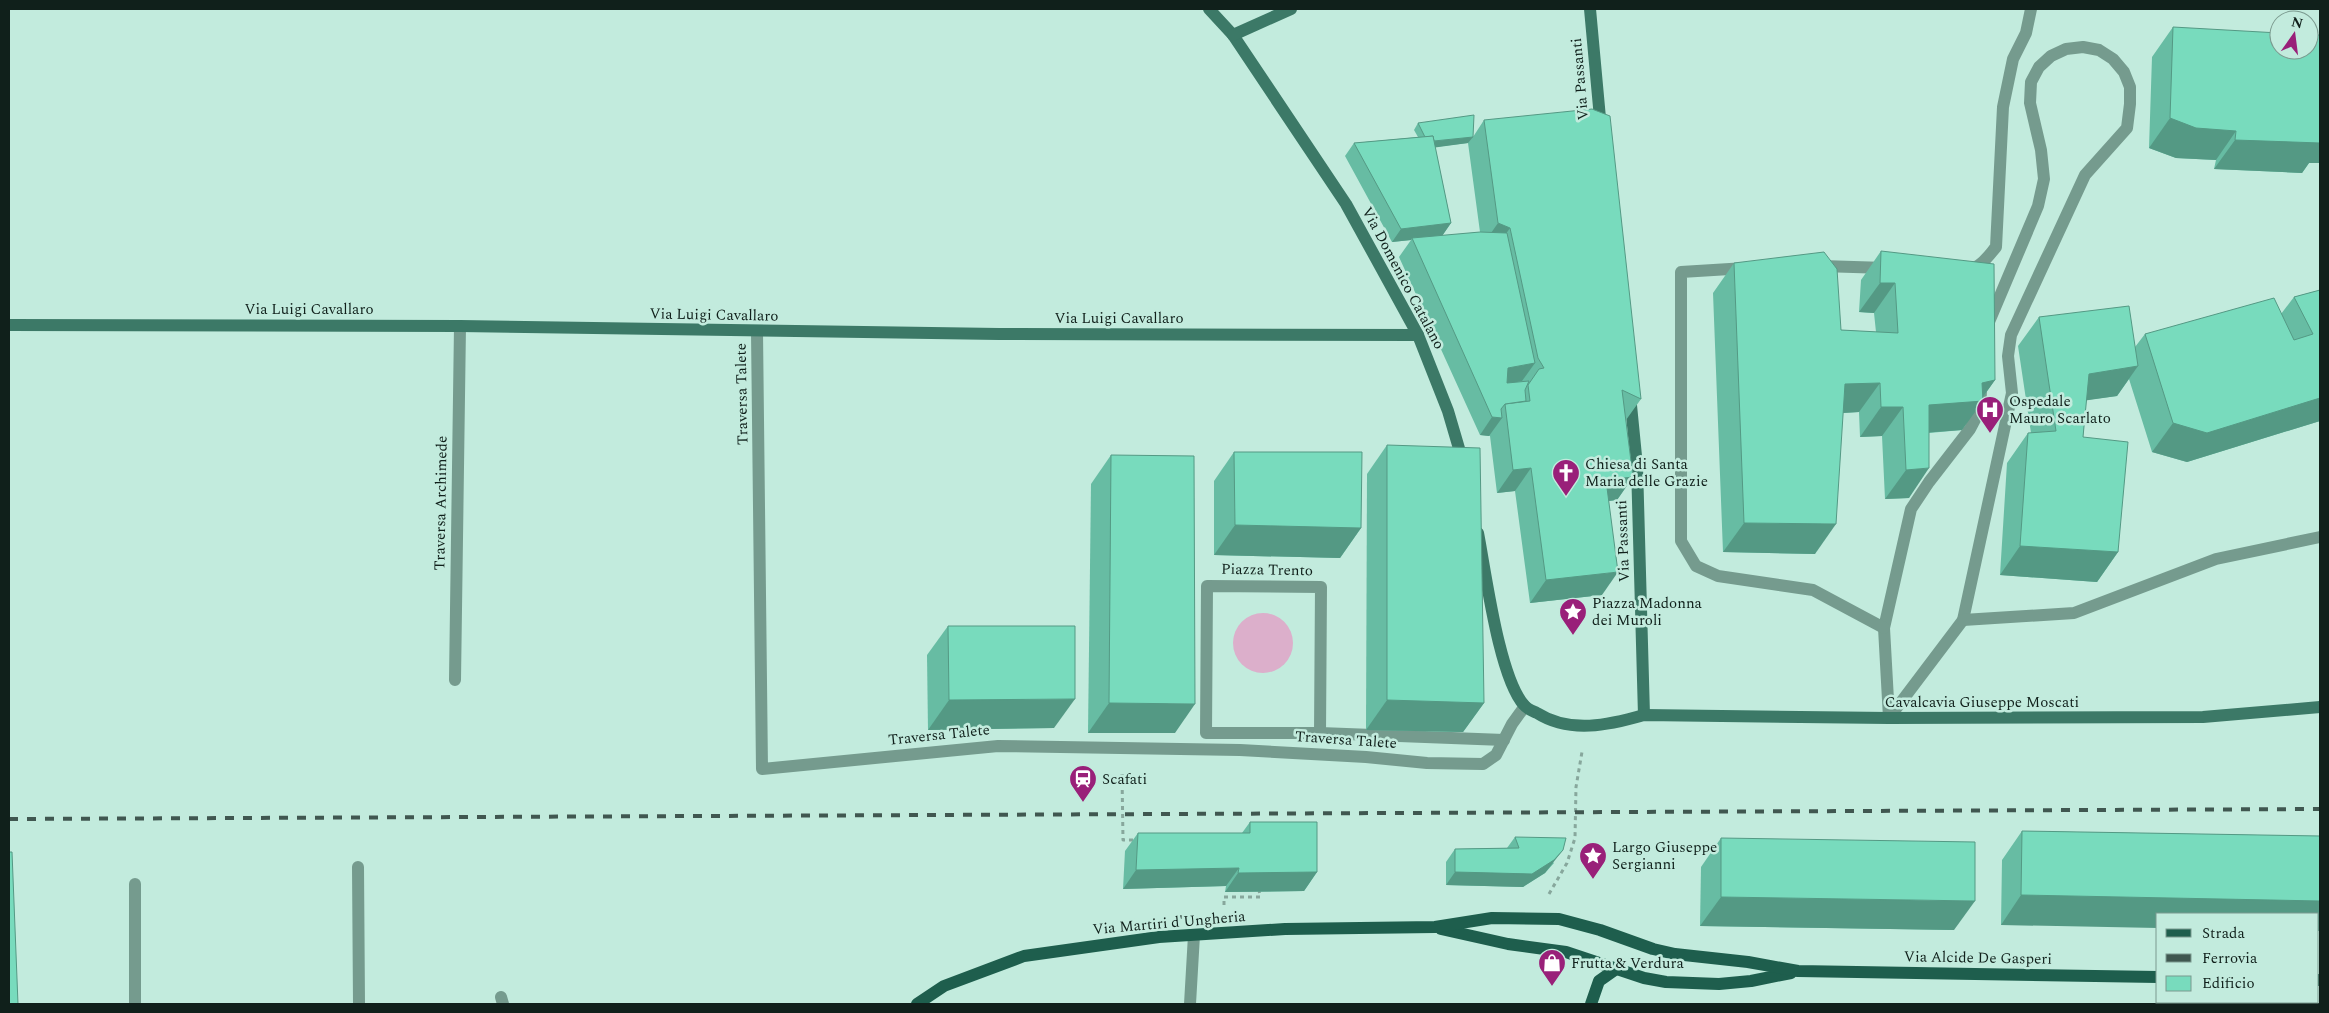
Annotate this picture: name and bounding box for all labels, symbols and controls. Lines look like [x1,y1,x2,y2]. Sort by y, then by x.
north arrow [2269,10,2319,60]
text: N [2289,11,2305,34]
street label: Via Passanti [1565,37,1595,121]
street label: Via Domenico Catalano [1356,203,1450,353]
street label: Via Luigi Cavallaro [244,298,374,321]
street label: Via Luigi Cavallaro [649,302,779,328]
street label: Via Luigi Cavallaro [1054,307,1184,330]
street label: Traversa Talete [730,343,754,445]
place label: Ospedale Mauro Scarlato [2009,390,2111,430]
hospital icon: Ospedale Mauro Scarlato [1975,395,2005,434]
street label: Traversa Archimede [428,435,454,571]
place label: Chiesa di Santa Maria delle Grazie [1585,453,1708,493]
church icon: Chiesa di Santa Maria delle Grazie [1551,458,1581,497]
street label: Via Passanti [1610,499,1636,583]
street label: Piazza Trento [1221,558,1313,582]
place label: Piazza Madonna dei Muroli [1592,592,1703,632]
place icon: Piazza Madonna dei Muroli [1558,597,1588,636]
street label: Cavalcavia Giuseppe Moscati [1885,691,2079,714]
street label: Traversa Talete [887,718,991,752]
street label: Traversa Talete [1294,725,1398,755]
station icon: Scafati [1068,764,1098,803]
place label: Scafati [1102,768,1147,791]
place label: Largo Giuseppe Sergianni [1612,836,1717,876]
place icon: Largo Giuseppe Sergianni [1578,841,1608,880]
street label: Via Martiri d'Ungheria [1091,905,1247,941]
legend [2156,913,2319,1003]
text: Strada [2202,922,2245,945]
street label: Via Alcide De Gasperi [1904,945,2052,971]
text: Ferrovia [2202,947,2258,970]
shop icon: Frutta & Verdura [1537,948,1567,987]
place label: Frutta & Verdura [1571,952,1684,975]
text: Edificio [2202,972,2255,995]

